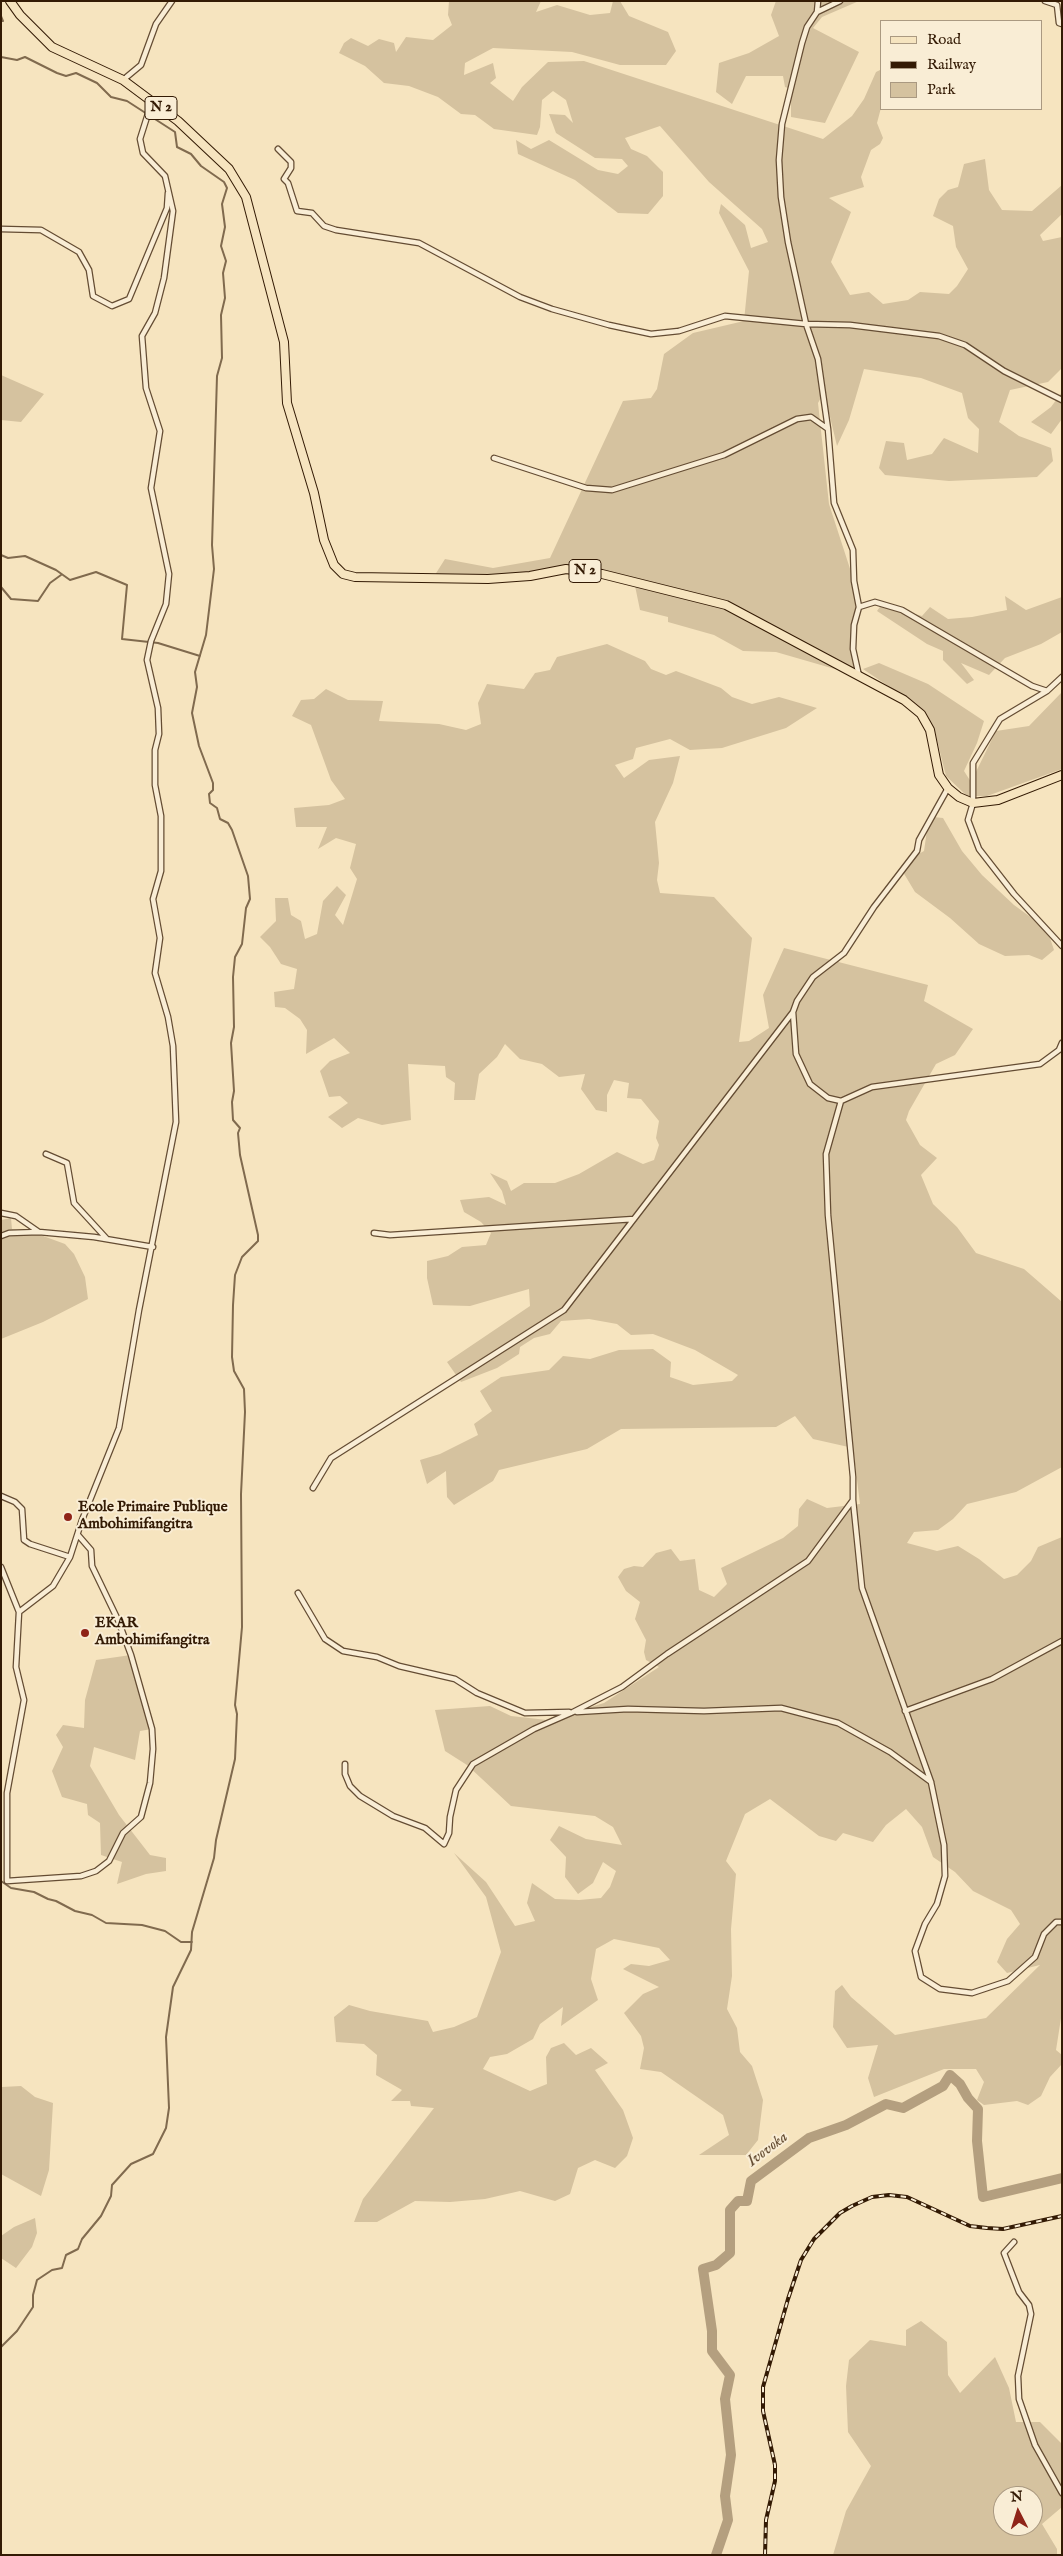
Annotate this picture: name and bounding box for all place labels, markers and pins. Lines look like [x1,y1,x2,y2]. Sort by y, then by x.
place label: Ecole Primaire Publique Ambohimifangitra [78,1499,228,1534]
marker: Ecole Primaire Publique Ambohimifangitra [62,1511,74,1523]
place label: EKAR Ambohimifangitra [95,1615,209,1650]
marker: EKAR Ambohimifangitra [79,1627,91,1639]

